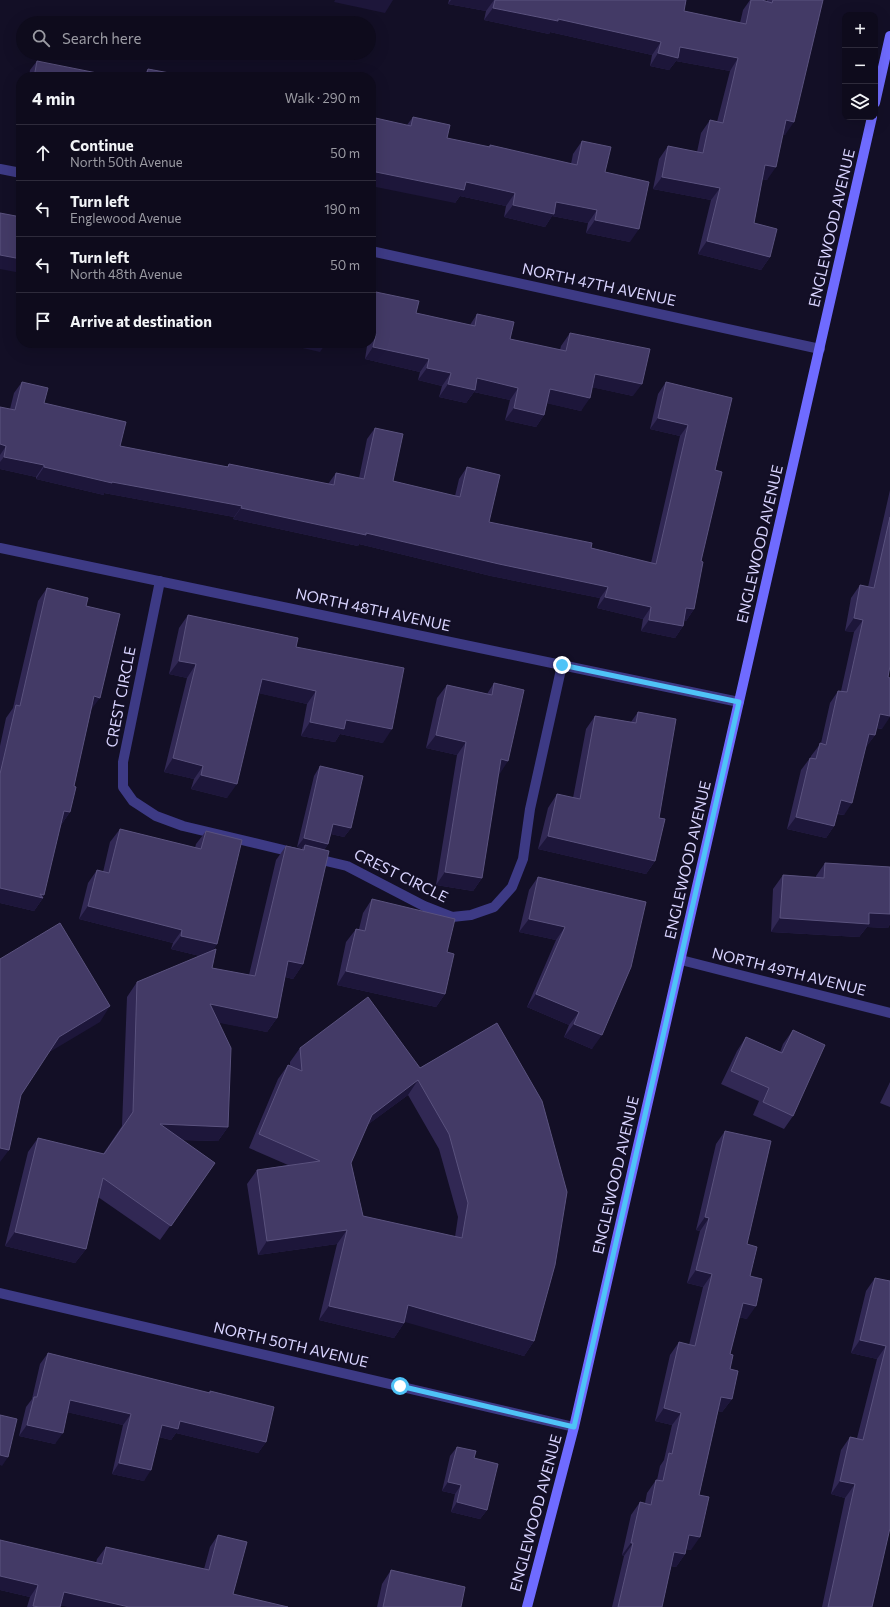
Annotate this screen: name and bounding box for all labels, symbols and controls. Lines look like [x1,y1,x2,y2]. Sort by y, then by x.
map controls [842,12,878,120]
button: + [842,12,878,48]
search box [16,16,376,60]
icon: search [30,27,52,49]
text: Search here [62,29,141,47]
button: − [842,48,878,84]
button: layers [842,84,878,120]
text: 4 min [32,88,75,109]
text: Walk · 290 m [285,90,360,106]
text: Continue [70,136,134,154]
icon: ahead [32,142,54,164]
text: 50 m [330,145,360,161]
street label: ENGLEWOOD AVENUE [804,147,858,309]
text: North 50th Avenue [70,154,183,170]
text: Turn left [70,192,129,210]
icon: left [32,198,54,220]
text: 190 m [324,201,360,217]
text: Englewood Avenue [70,210,181,226]
text: Turn left [70,248,129,266]
icon: left [32,254,54,276]
text: 50 m [330,257,360,273]
street label: NORTH 47TH AVENUE [521,259,678,309]
text: North 48th Avenue [70,266,182,282]
icon: arrive [32,310,54,332]
text: Arrive at destination [70,312,212,330]
street label: ENGLEWOOD AVENUE [732,463,786,625]
street label: NORTH 48TH AVENUE [294,584,452,634]
street label: CREST CIRCLE [101,645,139,749]
route end [553,656,571,674]
street label: ENGLEWOOD AVENUE [660,779,714,941]
street label: CREST CIRCLE [351,845,451,906]
street label: NORTH 49TH AVENUE [710,943,868,999]
street label: ENGLEWOOD AVENUE [588,1094,642,1256]
street label: NORTH 50TH AVENUE [212,1317,370,1371]
route start [391,1377,409,1395]
street label: ENGLEWOOD AVENUE [505,1432,565,1593]

